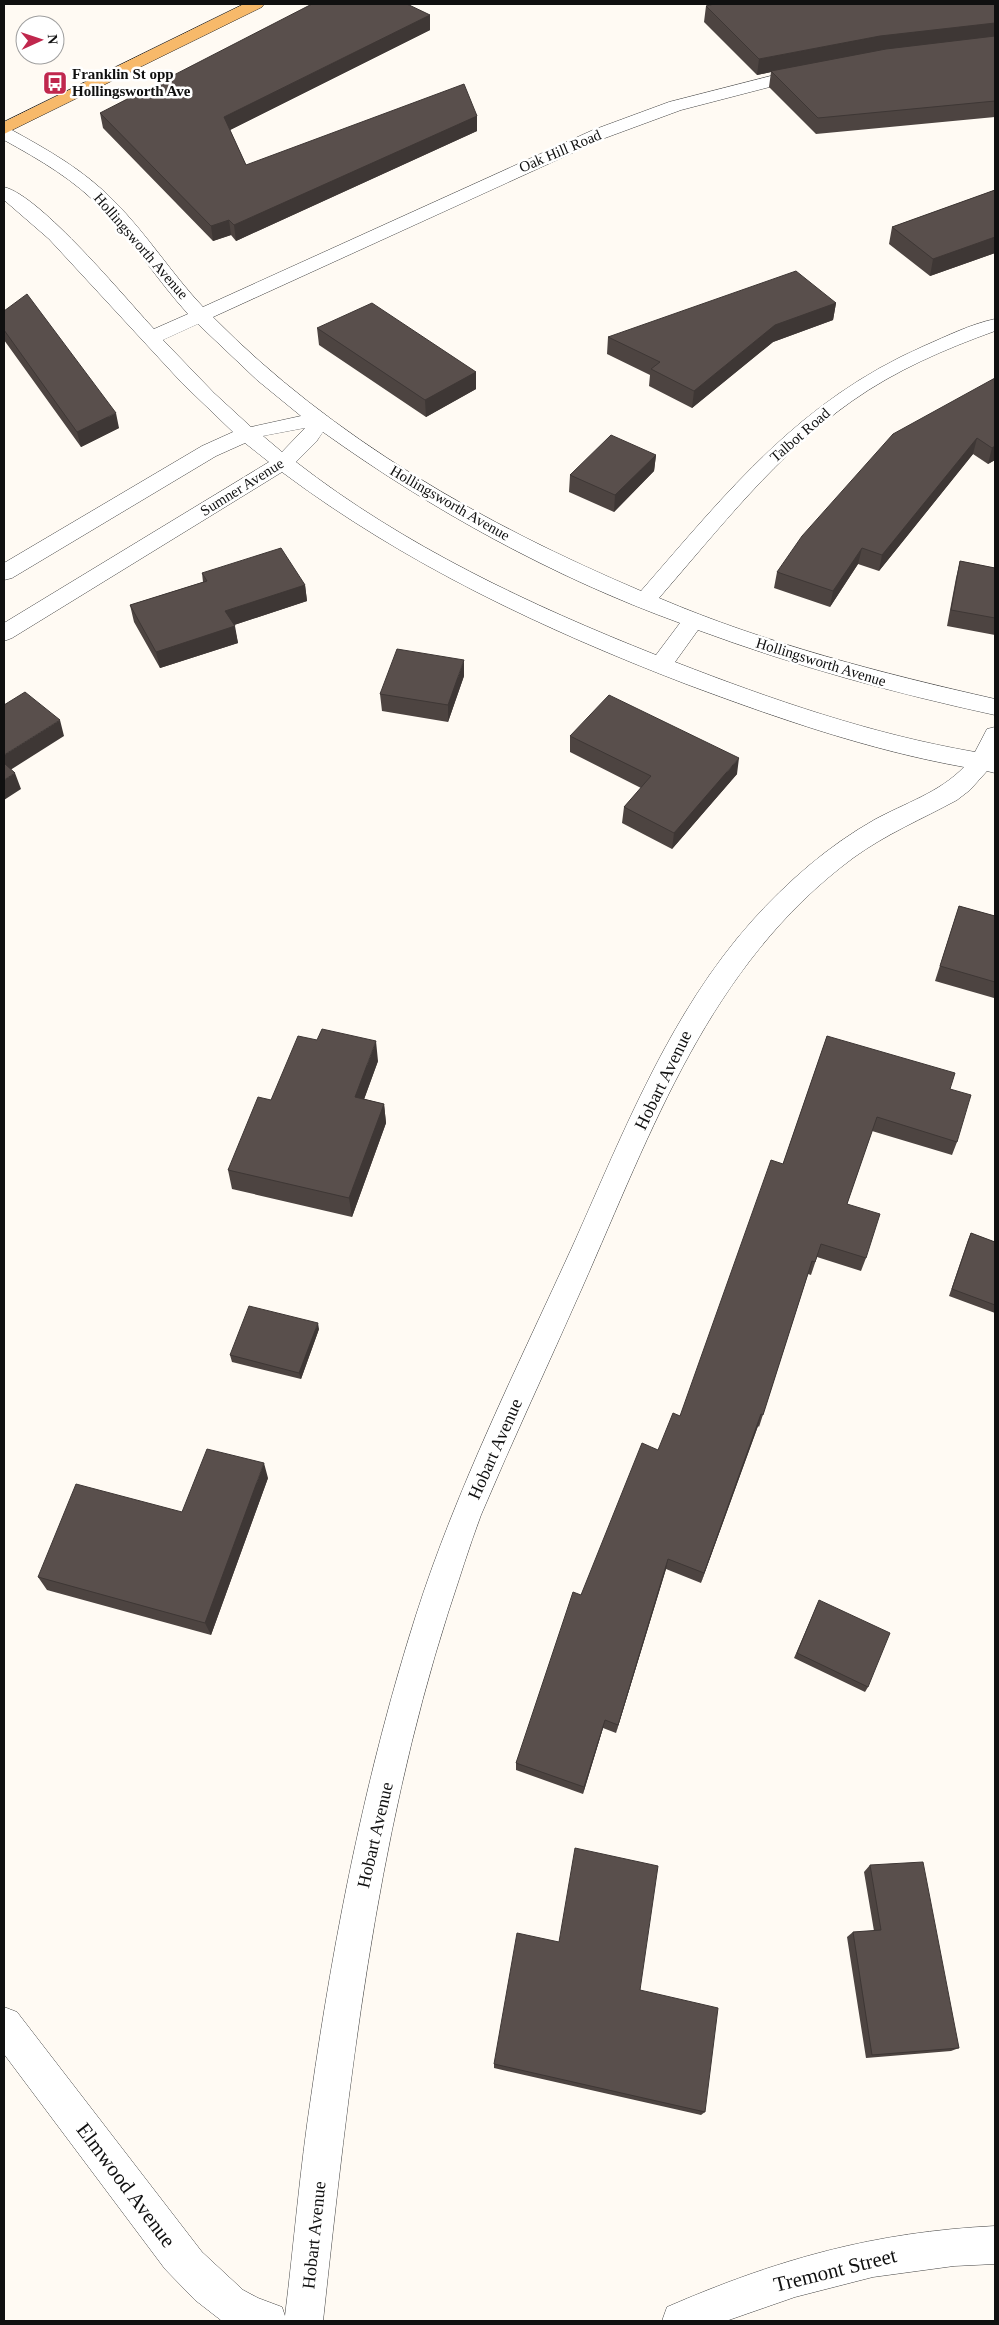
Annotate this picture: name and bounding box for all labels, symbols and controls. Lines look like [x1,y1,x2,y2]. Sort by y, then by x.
north arrow [15,15,65,65]
text: N [45,34,60,45]
place label: Franklin St opp Hollingsworth Ave [72,66,191,99]
bus stop icon: Franklin St opp Hollingsworth Ave [42,70,68,96]
street label: Oak Hill Road [517,126,604,175]
street label: Hollingsworth Avenue [91,190,192,302]
street label: Talbot Road [767,405,833,465]
street label: Sumner Avenue [197,455,287,519]
street label: Hollingsworth Avenue [387,462,513,544]
street label: Hollingsworth Avenue [754,635,888,690]
street label: Hobart Avenue [630,1027,696,1133]
street label: Hobart Avenue [464,1396,526,1502]
street label: Hobart Avenue [353,1780,397,1890]
street label: Elmwood Avenue [71,2118,181,2252]
street label: Hobart Avenue [298,2180,330,2290]
street label: Tremont Street [771,2243,899,2297]

